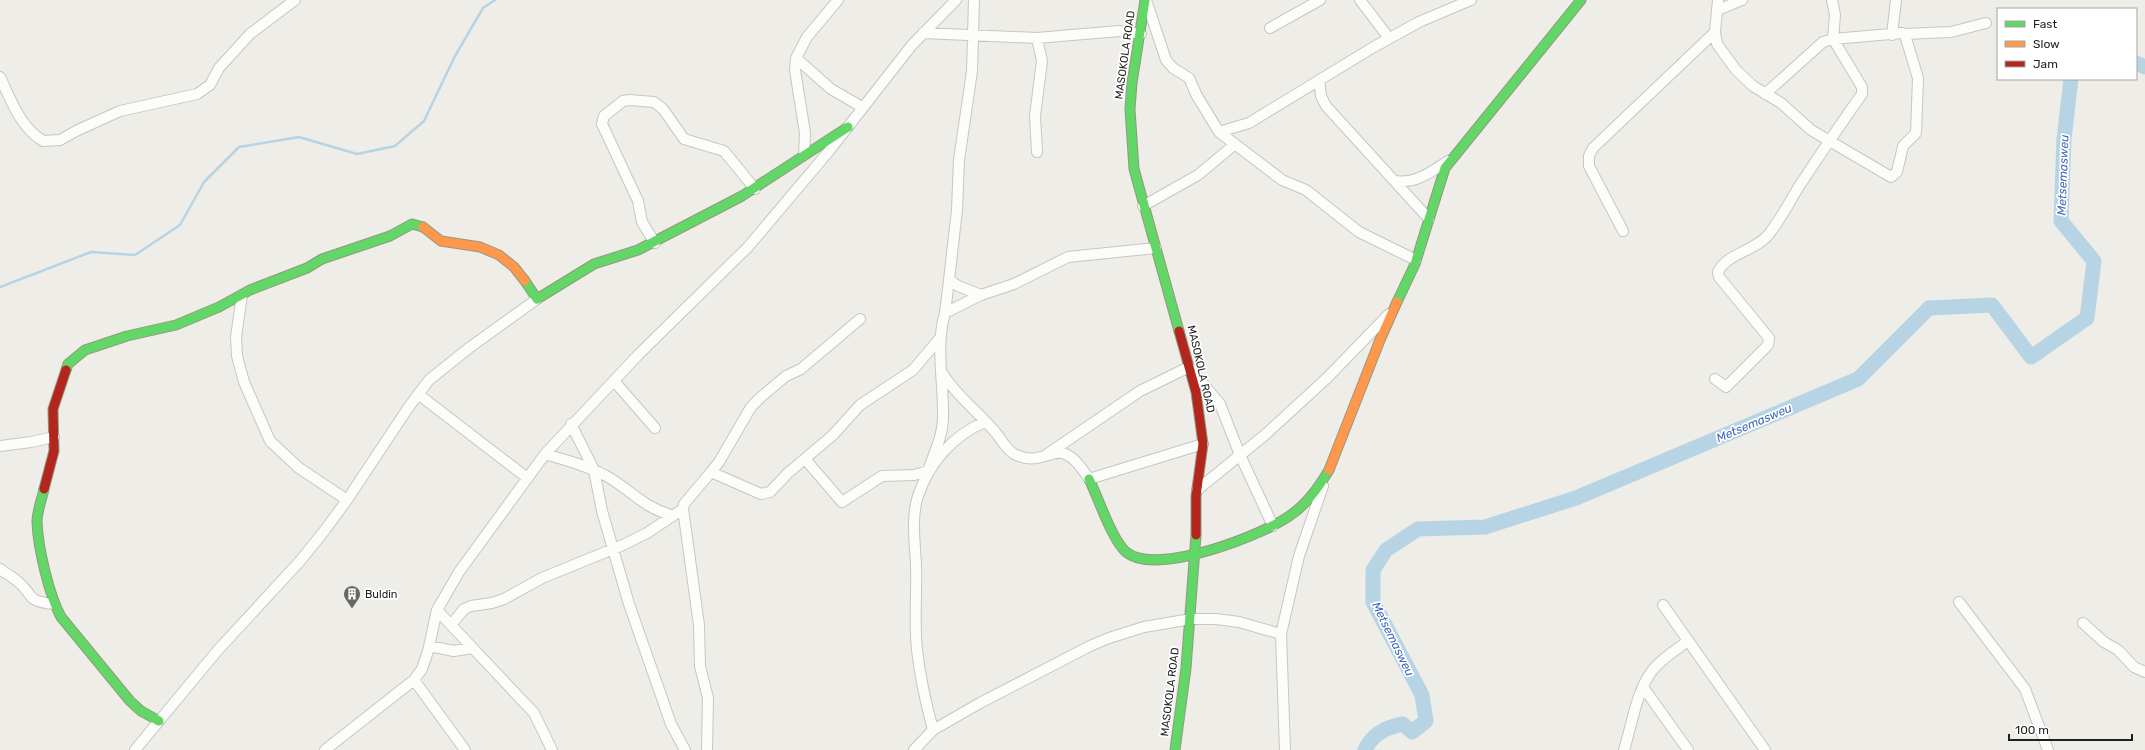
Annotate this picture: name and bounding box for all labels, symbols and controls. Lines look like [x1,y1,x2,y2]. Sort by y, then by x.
legend [1997,8,2137,80]
street label: MASOKOLA ROAD [1112,10,1138,100]
text: Fast [2033,17,2057,31]
text: Slow [2033,37,2060,51]
text: Jam [2033,57,2058,71]
water label: Metsemasweu [2055,134,2071,216]
street label: MASOKOLA ROAD [1185,324,1217,414]
water label: Metsemasweu [1714,401,1794,445]
building icon: Buldin [342,584,362,609]
place label: Buldin [365,588,398,601]
water label: Metsemasweu [1369,600,1417,678]
street label: MASOKOLA ROAD [1158,647,1182,737]
scale bar [2009,716,2132,742]
text: 100 m [2015,723,2049,737]

